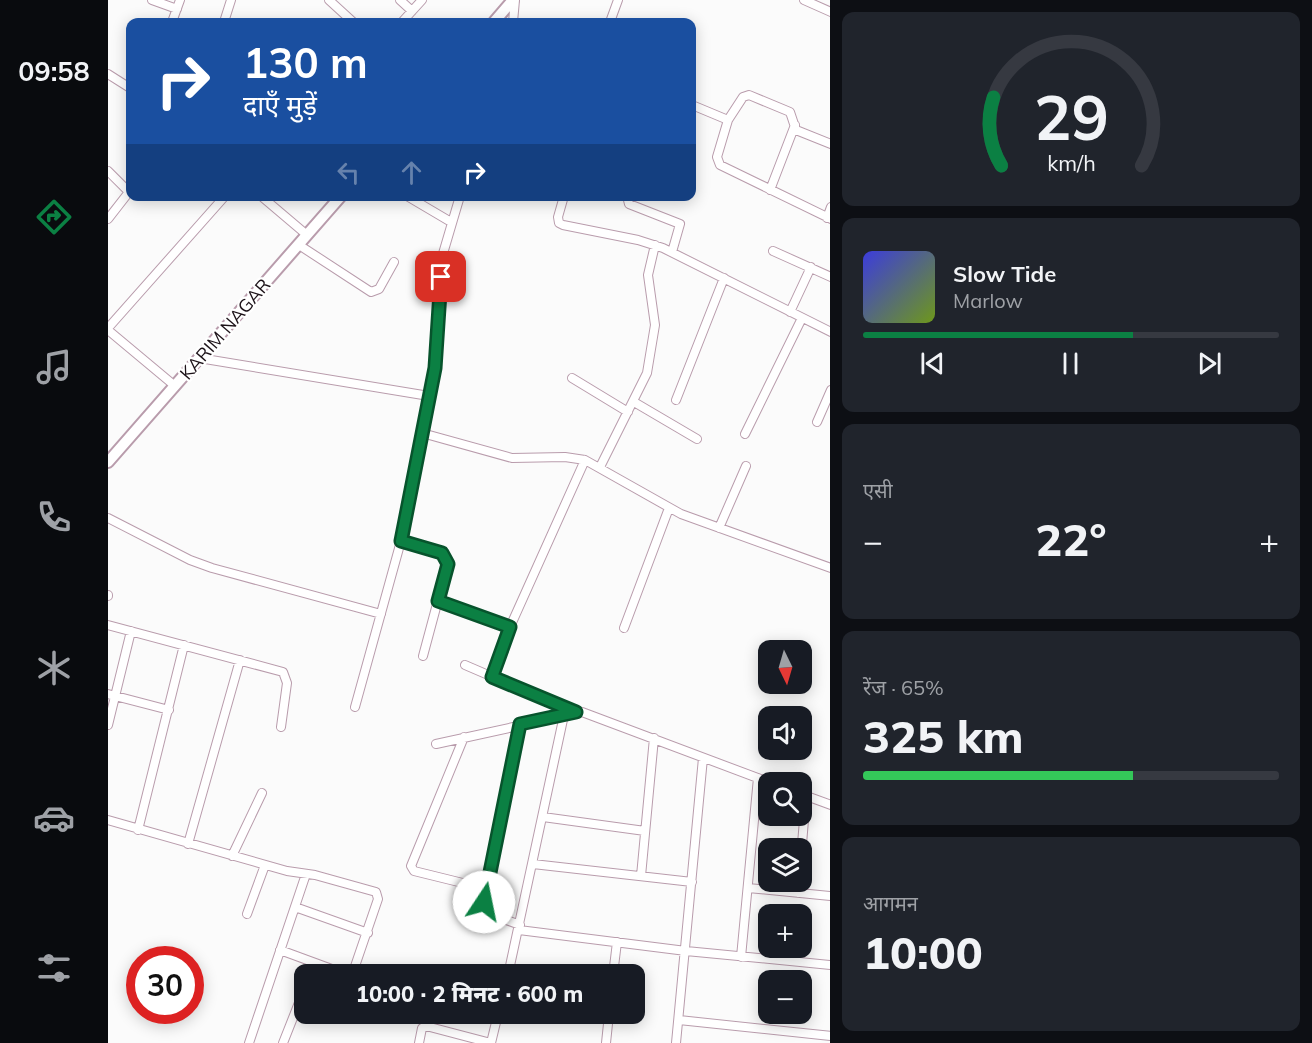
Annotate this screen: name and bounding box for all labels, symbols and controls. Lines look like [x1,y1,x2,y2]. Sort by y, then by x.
text: 130 m [243,36,368,89]
icon: right [144,42,222,120]
text: 09:58 [18,54,90,88]
text: 29 [1034,77,1108,156]
text: दाएँ मुड़ें [243,88,317,122]
text: km/h [1047,149,1095,176]
icon: left [332,156,365,189]
icon: ahead [395,156,428,189]
icon: right [458,156,491,189]
icon: directions [33,196,75,238]
pin [415,251,466,302]
icon: arrive [424,260,457,293]
text: Slow Tide [953,260,1056,288]
street label: KARIM NAGAR [175,274,275,384]
text: Marlow [953,288,1023,313]
icon: music [33,346,75,388]
icon: previous [916,347,949,380]
icon: pause [1054,347,1087,380]
icon: next [1193,347,1226,380]
text: एसी [863,478,893,503]
icon: phone [33,496,75,538]
text: 22° [1035,511,1107,567]
text: − [863,520,883,561]
text: + [1259,520,1279,561]
north arrow [758,640,812,694]
map controls [758,640,812,1024]
icon: climate [33,647,75,689]
text: रेंज · 65% [863,675,944,700]
button: sound [758,706,812,760]
text: 325 km [863,708,1024,764]
button: search [758,772,812,826]
icon: car [33,797,75,839]
button: layers [758,838,812,892]
position arrow [452,870,516,934]
text: आगमन [863,891,918,916]
button: + [758,904,812,958]
text: 10:00 [863,924,983,980]
speed limit sign: 30 [126,946,204,1024]
icon: filters [33,947,75,989]
button: − [758,970,812,1024]
text: 10:00 · 2 मिनट · 600 m [356,980,583,1008]

